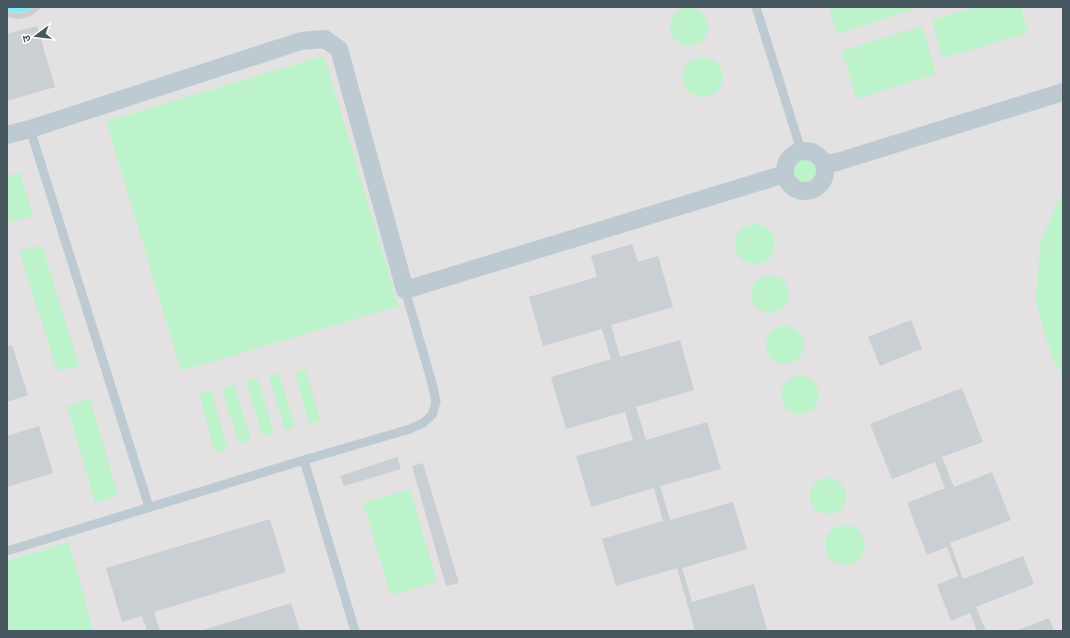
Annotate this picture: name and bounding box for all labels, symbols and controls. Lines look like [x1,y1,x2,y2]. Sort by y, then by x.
north arrow [16,16,56,56]
text: उ [20,33,33,43]

